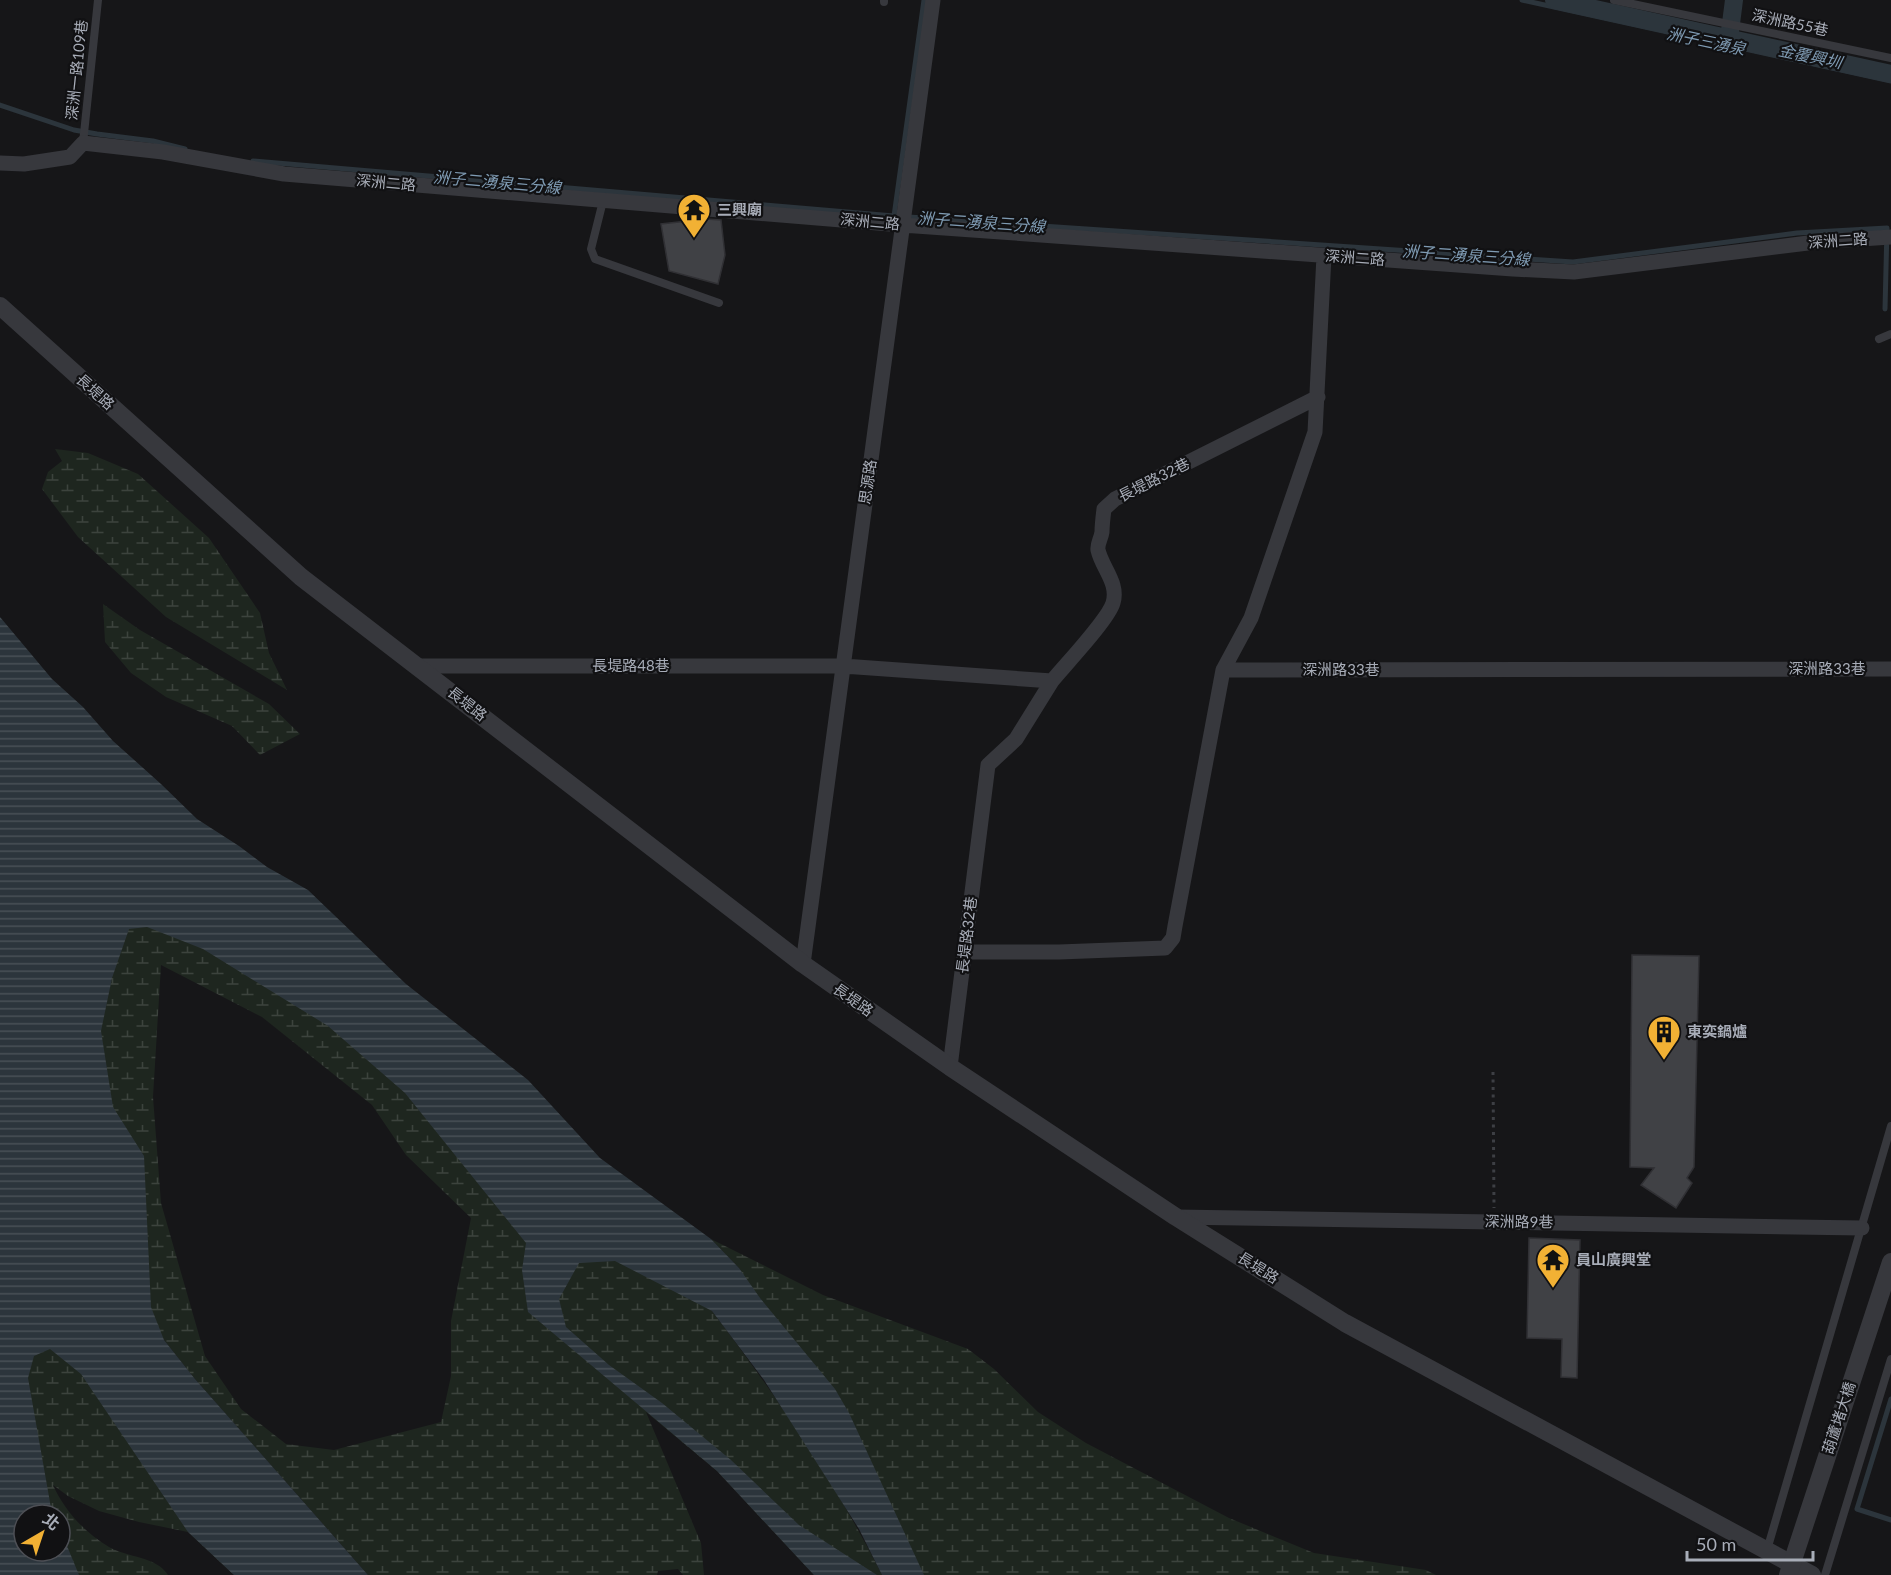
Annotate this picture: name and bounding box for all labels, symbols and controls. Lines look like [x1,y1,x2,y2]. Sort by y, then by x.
street label: 深洲路55巷 [1750,5,1830,39]
street label: 深洲一路109巷 [62,19,90,121]
water label: 洲子三湧泉 [1665,23,1748,58]
water label: 金覆興圳 [1777,40,1845,72]
water label: 洲子二湧泉三分線 [432,166,564,197]
street label: 深洲二路 [355,170,417,194]
temple icon: 三興廟 [676,192,712,239]
place label: 三興廟 [717,200,762,218]
water label: 洲子二湧泉三分線 [917,208,1048,236]
street label: 深洲二路 [839,209,901,233]
street label: 深洲二路 [1807,229,1868,251]
water label: 洲子二湧泉三分線 [1402,241,1533,269]
street label: 深洲二路 [1325,246,1386,268]
street label: 長堤路 [73,370,118,413]
street label: 長堤路32巷 [1115,454,1192,505]
street label: 思源路 [855,458,879,505]
street label: 長堤路48巷 [592,656,670,674]
street label: 深洲路33巷 [1788,659,1866,677]
street label: 深洲路33巷 [1302,660,1380,678]
street label: 長堤路 [444,682,491,724]
street label: 長堤路32巷 [952,895,980,974]
street label: 長堤路 [830,979,877,1019]
building icon: 東奕鍋爐 [1646,1014,1682,1061]
place label: 東奕鍋爐 [1687,1022,1747,1040]
street label: 深洲路9巷 [1485,1211,1554,1231]
temple icon: 員山廣興堂 [1535,1242,1571,1289]
street label: 長堤路 [1235,1248,1282,1287]
place label: 員山廣興堂 [1576,1250,1651,1268]
street label: 葫蘆堵大橋 [1818,1379,1858,1456]
north arrow [12,1503,72,1563]
text: 北 [40,1509,64,1533]
scale bar [1687,1524,1813,1562]
text: 50 m [1696,1533,1736,1555]

